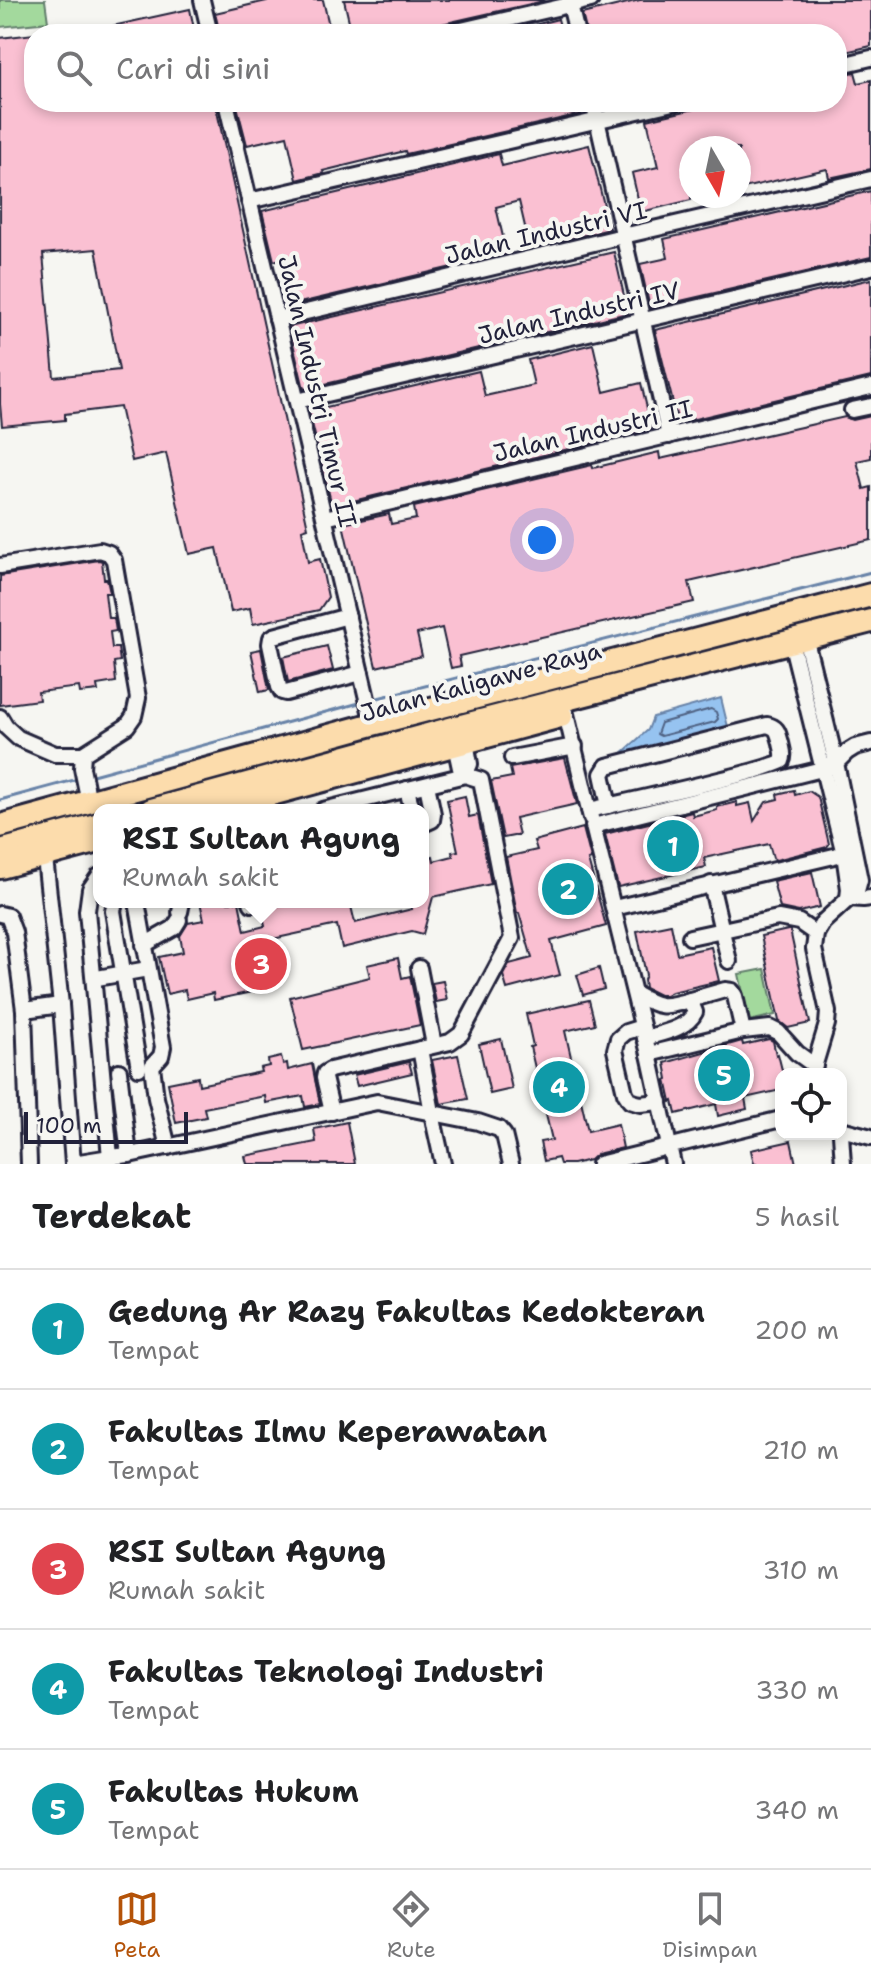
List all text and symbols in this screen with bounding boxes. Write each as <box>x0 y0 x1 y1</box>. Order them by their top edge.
search box <box>24 24 847 112</box>
icon: search <box>52 46 96 90</box>
text: Cari di sini <box>116 48 271 89</box>
north arrow <box>679 136 751 208</box>
street label: Jalan Industri VI <box>442 194 650 272</box>
street label: Jalan Industri Timur II <box>270 252 364 530</box>
street label: Jalan Industri IV <box>475 274 683 352</box>
street label: Jalan Industri II <box>490 393 696 469</box>
your location <box>522 520 562 560</box>
street label: Jalan Kaligawe Raya <box>357 634 605 730</box>
popup <box>93 804 429 908</box>
pin: 1 <box>647 816 699 876</box>
text: RSI Sultan Agung <box>122 818 400 859</box>
text: Rumah sakit <box>122 859 279 894</box>
pin: 2 <box>542 859 594 919</box>
pin: 3 <box>235 934 287 994</box>
pin: 5 <box>698 1045 750 1105</box>
pin: 4 <box>533 1057 585 1117</box>
map controls <box>775 1068 847 1140</box>
button: locate <box>775 1068 847 1140</box>
scale bar <box>24 1108 188 1144</box>
text: 100 m <box>36 1111 102 1140</box>
text: Terdekat <box>32 1193 191 1239</box>
text: 5 hasil <box>755 1199 839 1234</box>
text: Gedung Ar Razy Fakultas Kedokteran <box>108 1291 705 1332</box>
text: 1 <box>52 1312 64 1347</box>
text: 200 m <box>754 1312 839 1347</box>
text: Tempat <box>108 1332 200 1367</box>
text: Fakultas Ilmu Keperawatan <box>108 1411 547 1452</box>
text: 2 <box>49 1432 67 1467</box>
text: 210 m <box>762 1432 839 1467</box>
text: Tempat <box>108 1452 200 1487</box>
text: RSI Sultan Agung <box>108 1531 386 1572</box>
text: 3 <box>49 1552 67 1587</box>
text: 310 m <box>763 1552 839 1587</box>
text: Rumah sakit <box>108 1572 265 1607</box>
text: Fakultas Teknologi Industri <box>108 1651 544 1692</box>
text: 4 <box>49 1672 67 1707</box>
text: 330 m <box>755 1672 839 1707</box>
text: Tempat <box>108 1692 200 1727</box>
text: Fakultas Hukum <box>108 1771 359 1812</box>
text: 5 <box>50 1792 66 1827</box>
text: 340 m <box>754 1792 839 1827</box>
text: Tempat <box>108 1812 200 1847</box>
tab: Peta <box>113 1887 160 1964</box>
tab: Rute <box>387 1887 436 1964</box>
tab: Disimpan <box>662 1887 758 1964</box>

